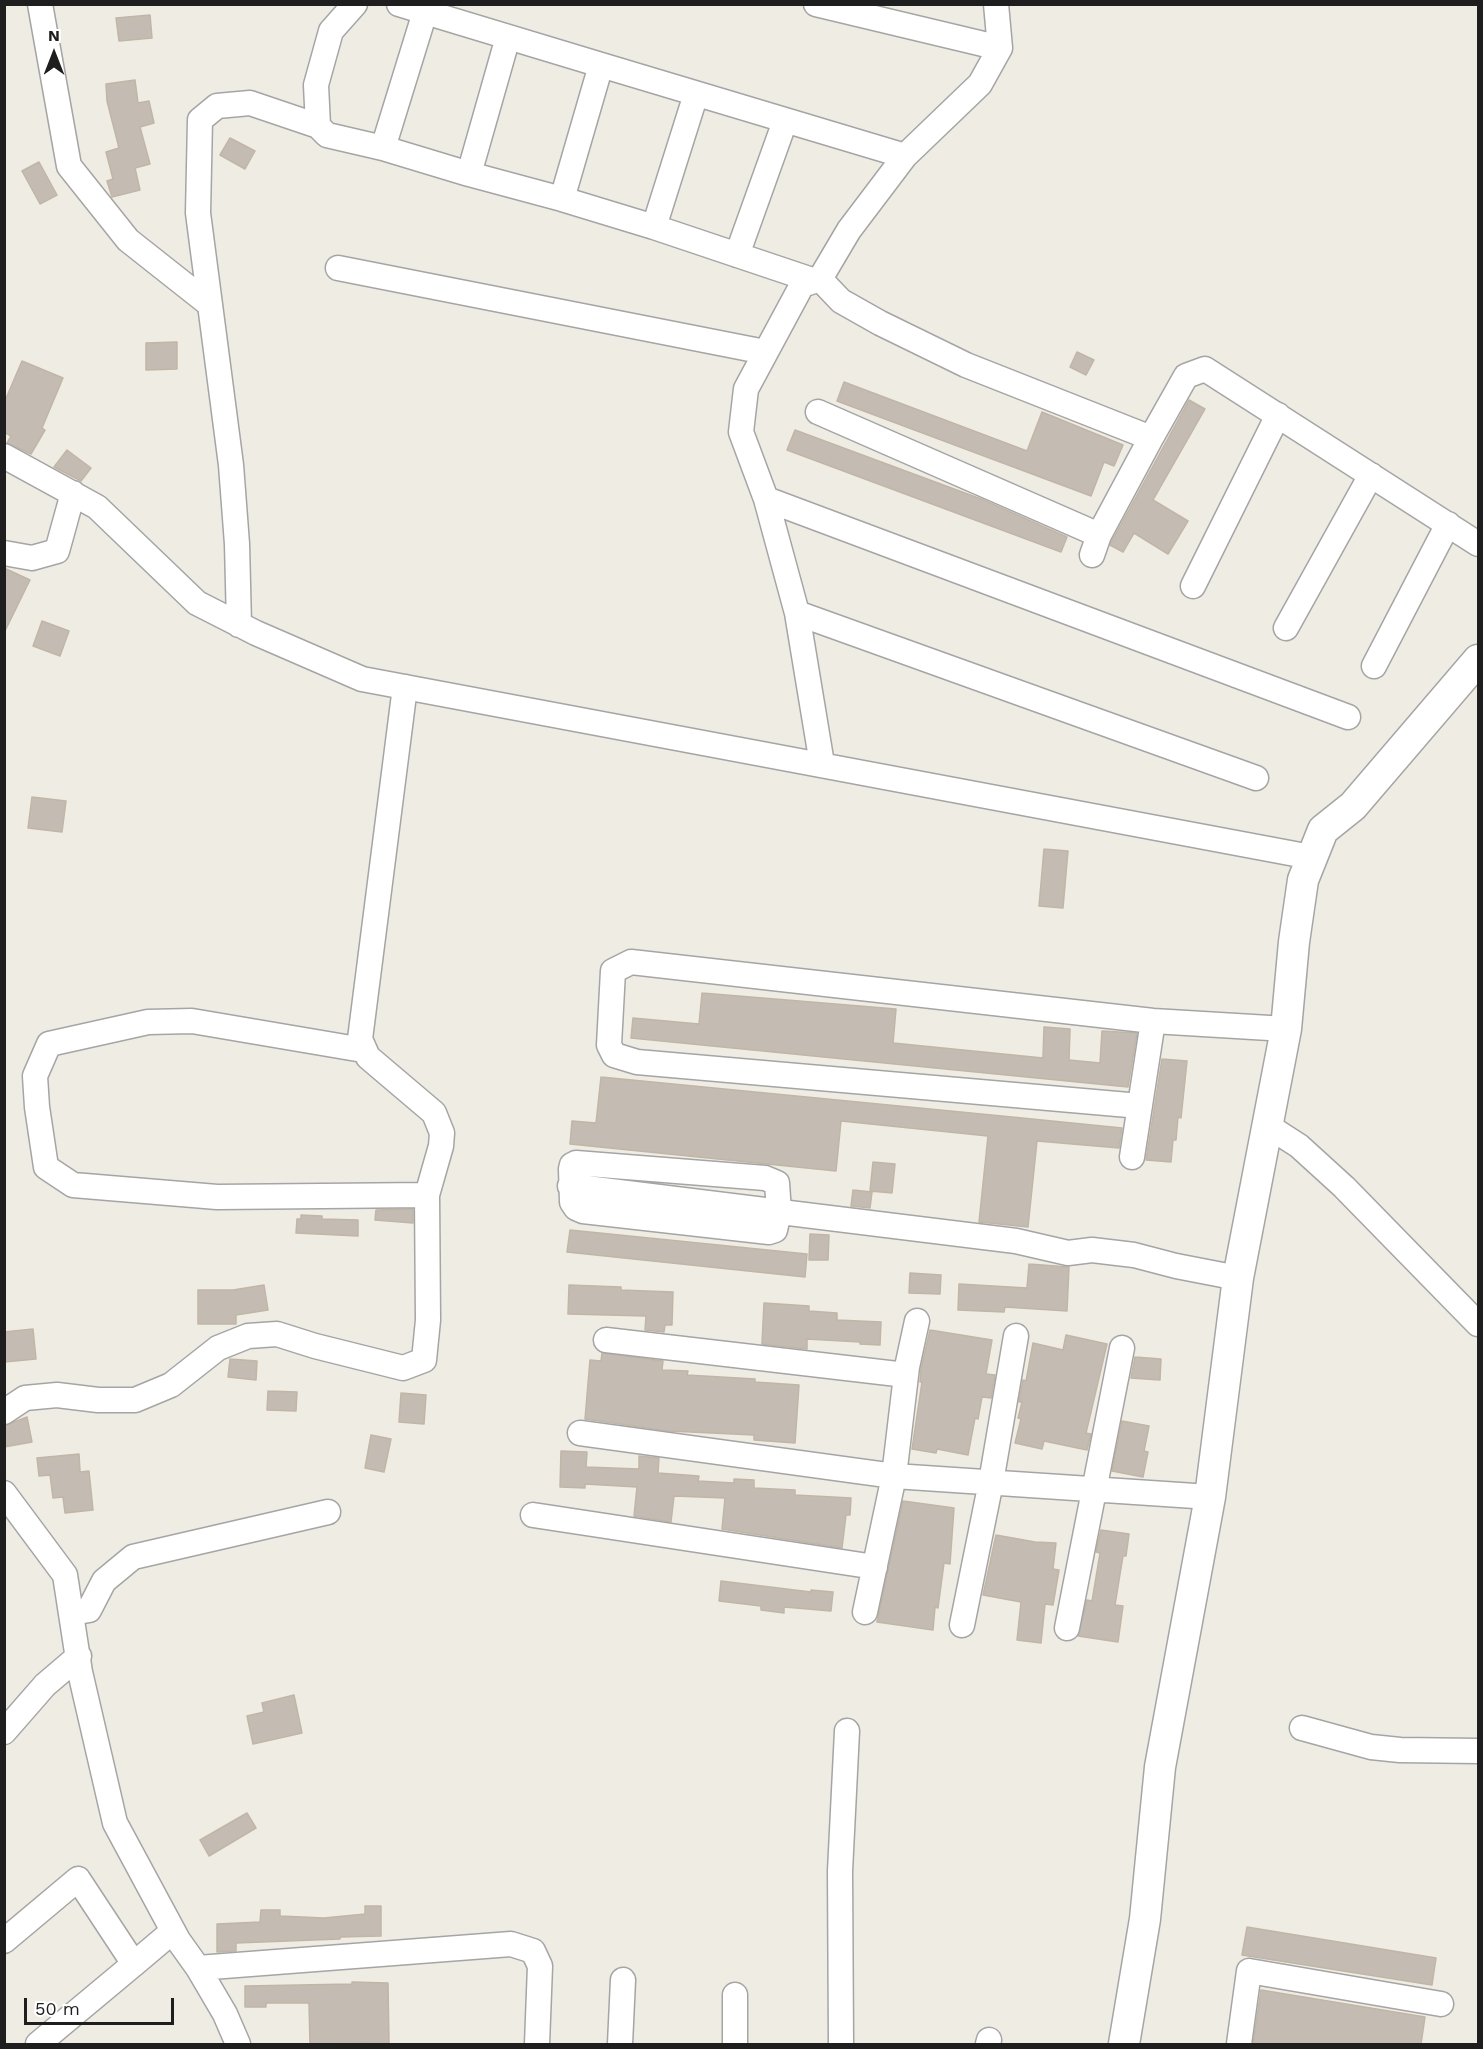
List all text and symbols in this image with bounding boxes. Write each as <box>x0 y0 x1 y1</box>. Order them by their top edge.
north arrow <box>24 24 84 84</box>
text: N <box>48 26 60 45</box>
scale bar <box>27 1986 177 2024</box>
text: 50 m <box>35 1998 80 2019</box>

